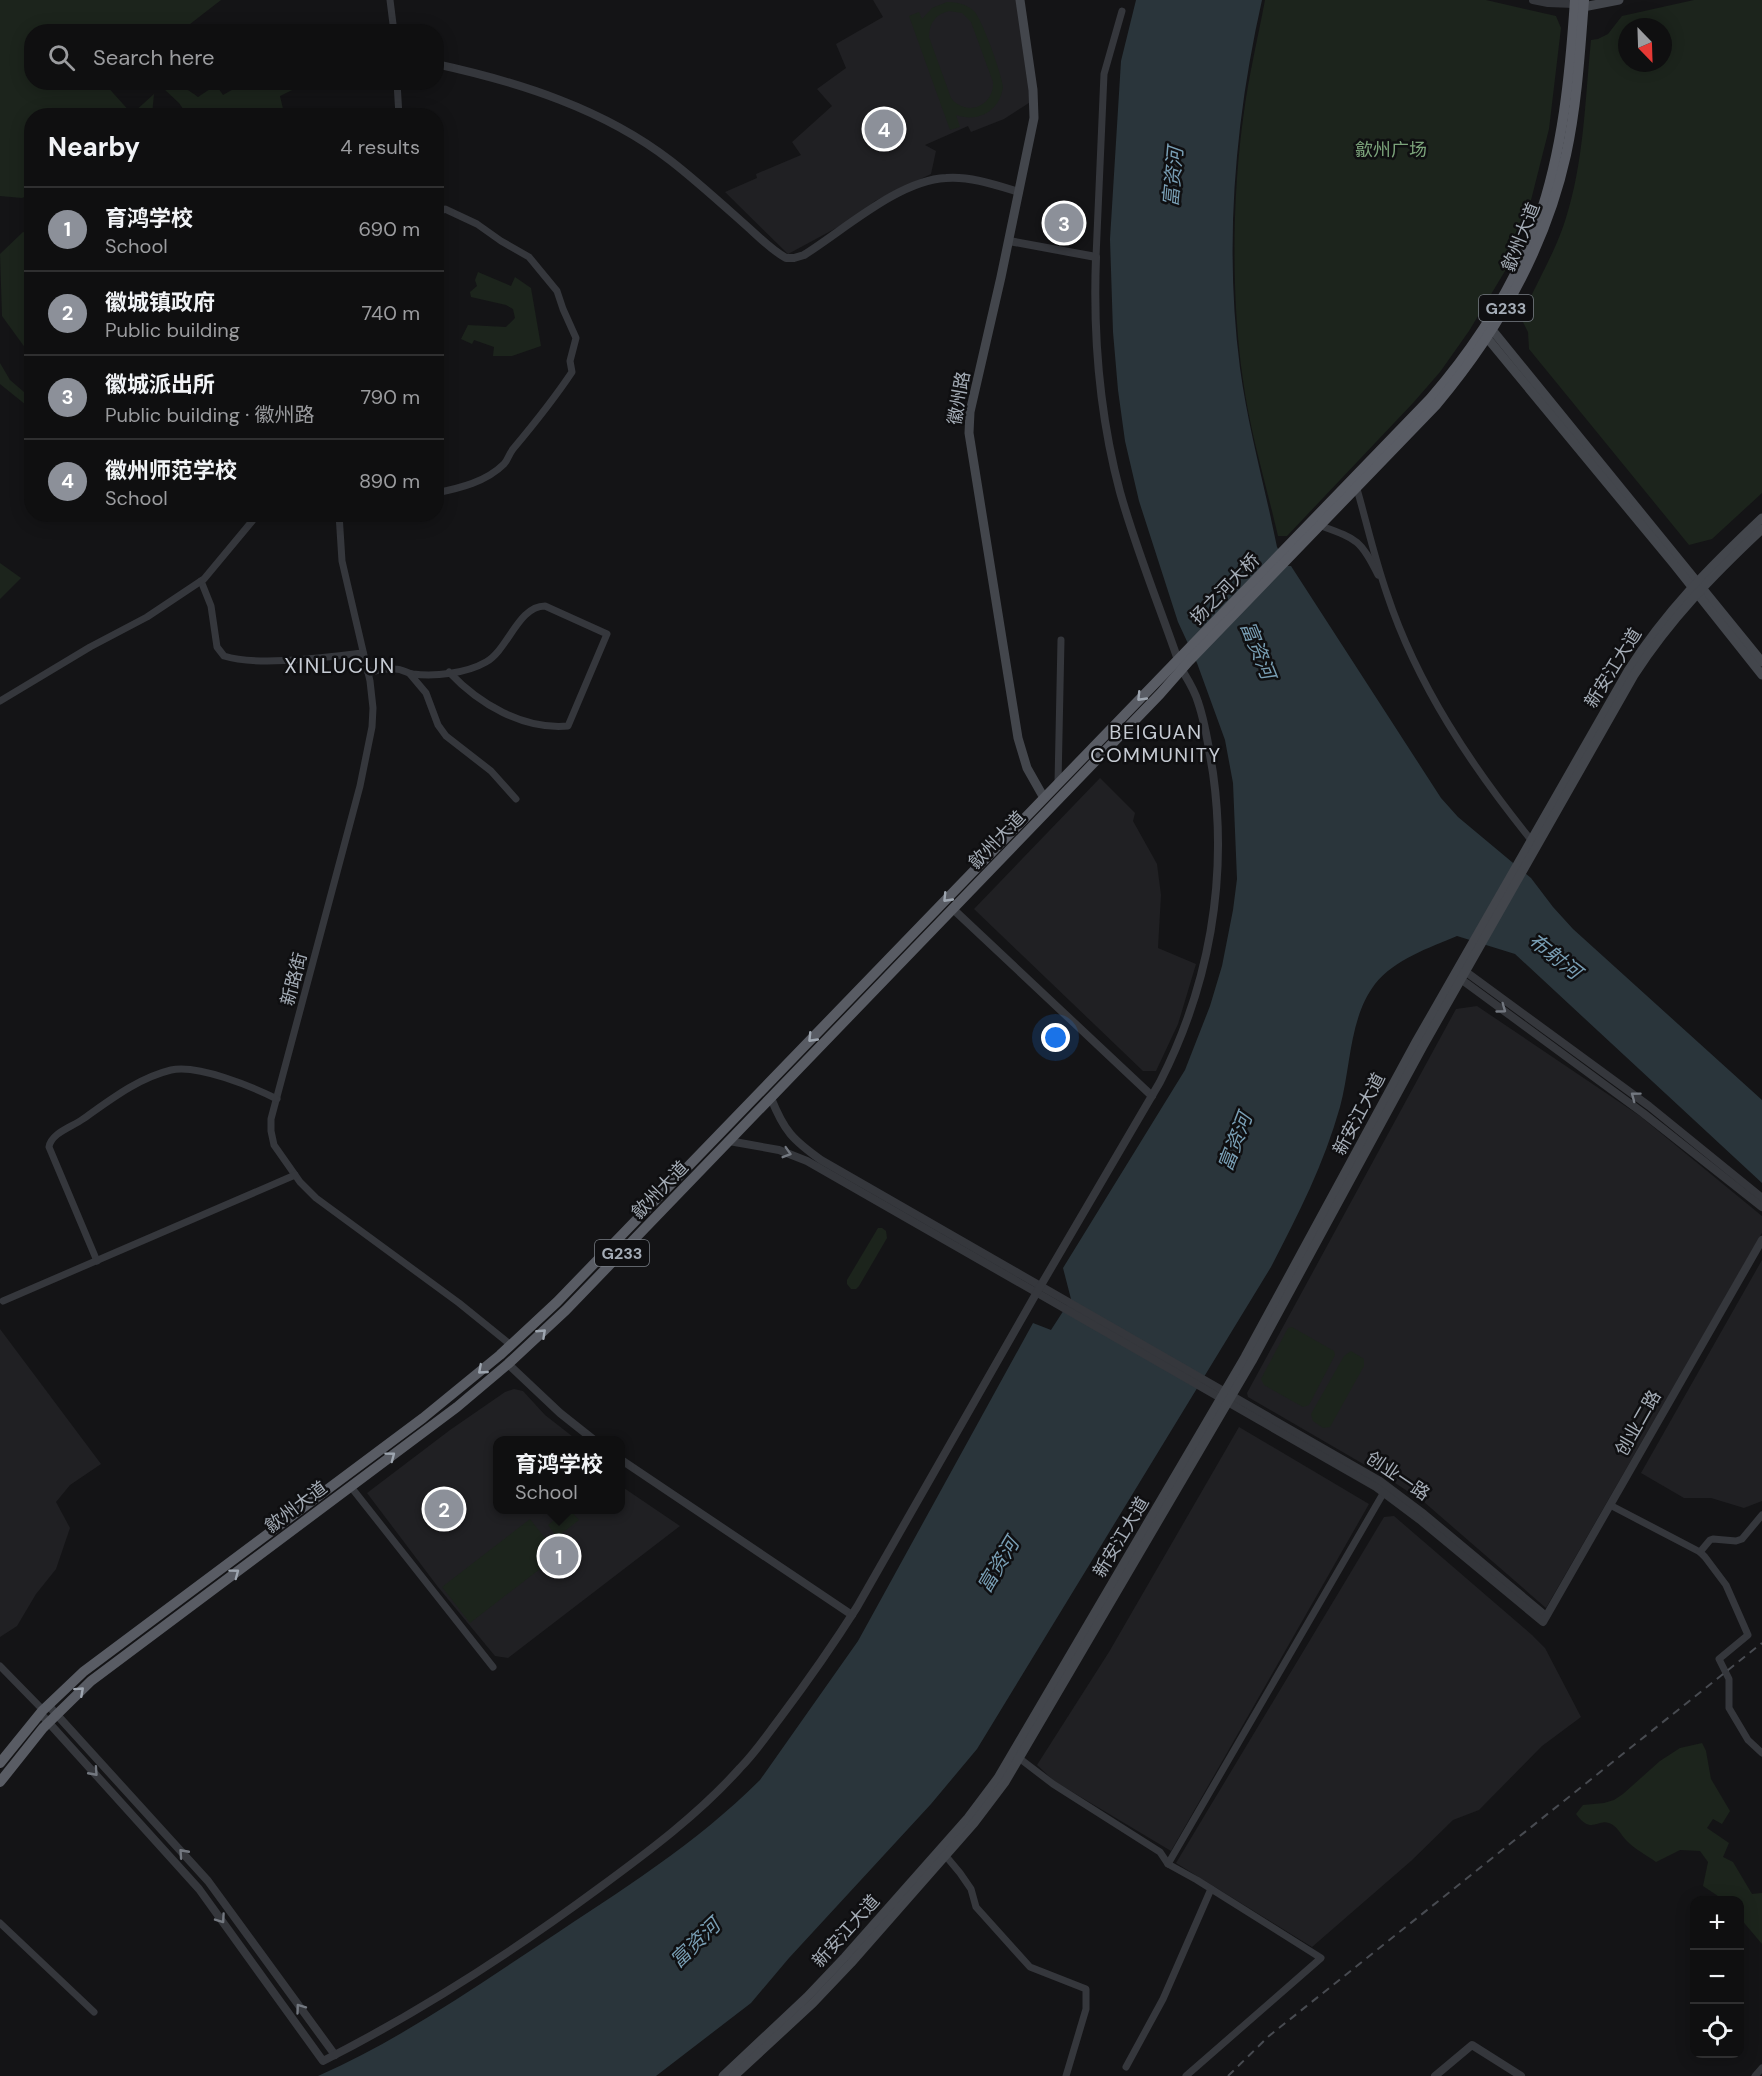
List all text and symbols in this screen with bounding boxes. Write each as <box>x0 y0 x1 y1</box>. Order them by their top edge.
north arrow <box>1618 18 1672 72</box>
search box <box>24 24 444 90</box>
icon: search <box>45 41 78 74</box>
text: Search here <box>93 43 214 72</box>
pin: 4 <box>864 106 904 152</box>
text: Nearby <box>48 130 140 164</box>
text: 4 results <box>340 134 420 160</box>
park label: 歙州广场 <box>1355 138 1427 162</box>
water label: 富资河 <box>1157 142 1189 208</box>
street label: 歙州大道 <box>1496 199 1546 275</box>
pin: 3 <box>1044 200 1084 246</box>
text: 育鸿学校 <box>105 204 193 233</box>
text: 1 <box>64 216 71 242</box>
text: 690 m <box>358 216 420 242</box>
text: School <box>105 233 168 259</box>
text: 徽城镇政府 <box>105 288 215 317</box>
road number: G233 <box>1479 295 1533 321</box>
text: 2 <box>62 300 73 326</box>
text: 740 m <box>362 300 420 326</box>
text: Public building <box>105 317 240 343</box>
street label: 徽州路 <box>942 369 976 427</box>
text: 徽城派出所 <box>105 370 215 399</box>
text: 3 <box>61 384 74 410</box>
text: 790 m <box>360 384 420 410</box>
text: Public building · 徽州路 <box>105 402 314 428</box>
text: 徽州师范学校 <box>105 456 237 485</box>
text: 4 <box>61 468 74 494</box>
text: 890 m <box>359 468 420 494</box>
text: School <box>105 485 168 511</box>
street label: 扬之河大桥 <box>1185 548 1265 630</box>
water label: 富资河 <box>1235 617 1283 686</box>
street label: 新安江大道 <box>1579 623 1647 713</box>
district label: XINLUCUN <box>284 652 396 680</box>
one-way arrow <box>1137 690 1148 700</box>
district label: BEIGUAN COMMUNITY <box>1090 719 1222 768</box>
street label: 歙州大道 <box>963 806 1031 874</box>
one-way arrow <box>944 890 955 901</box>
water label: 布射河 <box>1523 927 1590 987</box>
street label: 新路街 <box>275 950 313 1008</box>
one-way arrow <box>1496 1002 1507 1013</box>
your location <box>1041 1023 1070 1052</box>
one-way arrow <box>808 1032 819 1042</box>
street label: 新安江大道 <box>1327 1069 1391 1159</box>
one-way arrow <box>1630 1092 1641 1103</box>
water label: 富资河 <box>1212 1106 1259 1175</box>
one-way arrow <box>781 1146 792 1158</box>
street label: 歙州大道 <box>626 1156 694 1224</box>
road number: G233 <box>595 1240 649 1266</box>
one-way arrow <box>535 1329 545 1340</box>
one-way arrow <box>478 1363 489 1374</box>
street label: 创业二路 <box>1610 1386 1666 1460</box>
popup <box>493 1436 625 1514</box>
street label: 创业一路 <box>1361 1446 1435 1506</box>
text: 育鸿学校 <box>515 1450 603 1479</box>
one-way arrow <box>385 1453 396 1464</box>
street label: 歙州大道 <box>260 1476 332 1538</box>
text: School <box>515 1479 578 1505</box>
pin: 2 <box>424 1486 464 1532</box>
street label: 新安江大道 <box>1088 1492 1154 1582</box>
water label: 富资河 <box>971 1529 1027 1597</box>
pin: 1 <box>540 1534 578 1578</box>
one-way arrow <box>228 1569 239 1580</box>
one-way arrow <box>73 1687 83 1698</box>
one-way arrow <box>87 1765 98 1776</box>
one-way arrow <box>179 1849 190 1860</box>
street label: 新安江大道 <box>807 1890 885 1972</box>
map controls <box>1690 1896 1744 2058</box>
button: + <box>1690 1896 1744 1950</box>
water label: 富资河 <box>664 1910 728 1973</box>
one-way arrow <box>214 1912 225 1923</box>
button: − <box>1690 1950 1744 2004</box>
one-way arrow <box>297 2003 308 2014</box>
button: locate <box>1690 2004 1744 2058</box>

